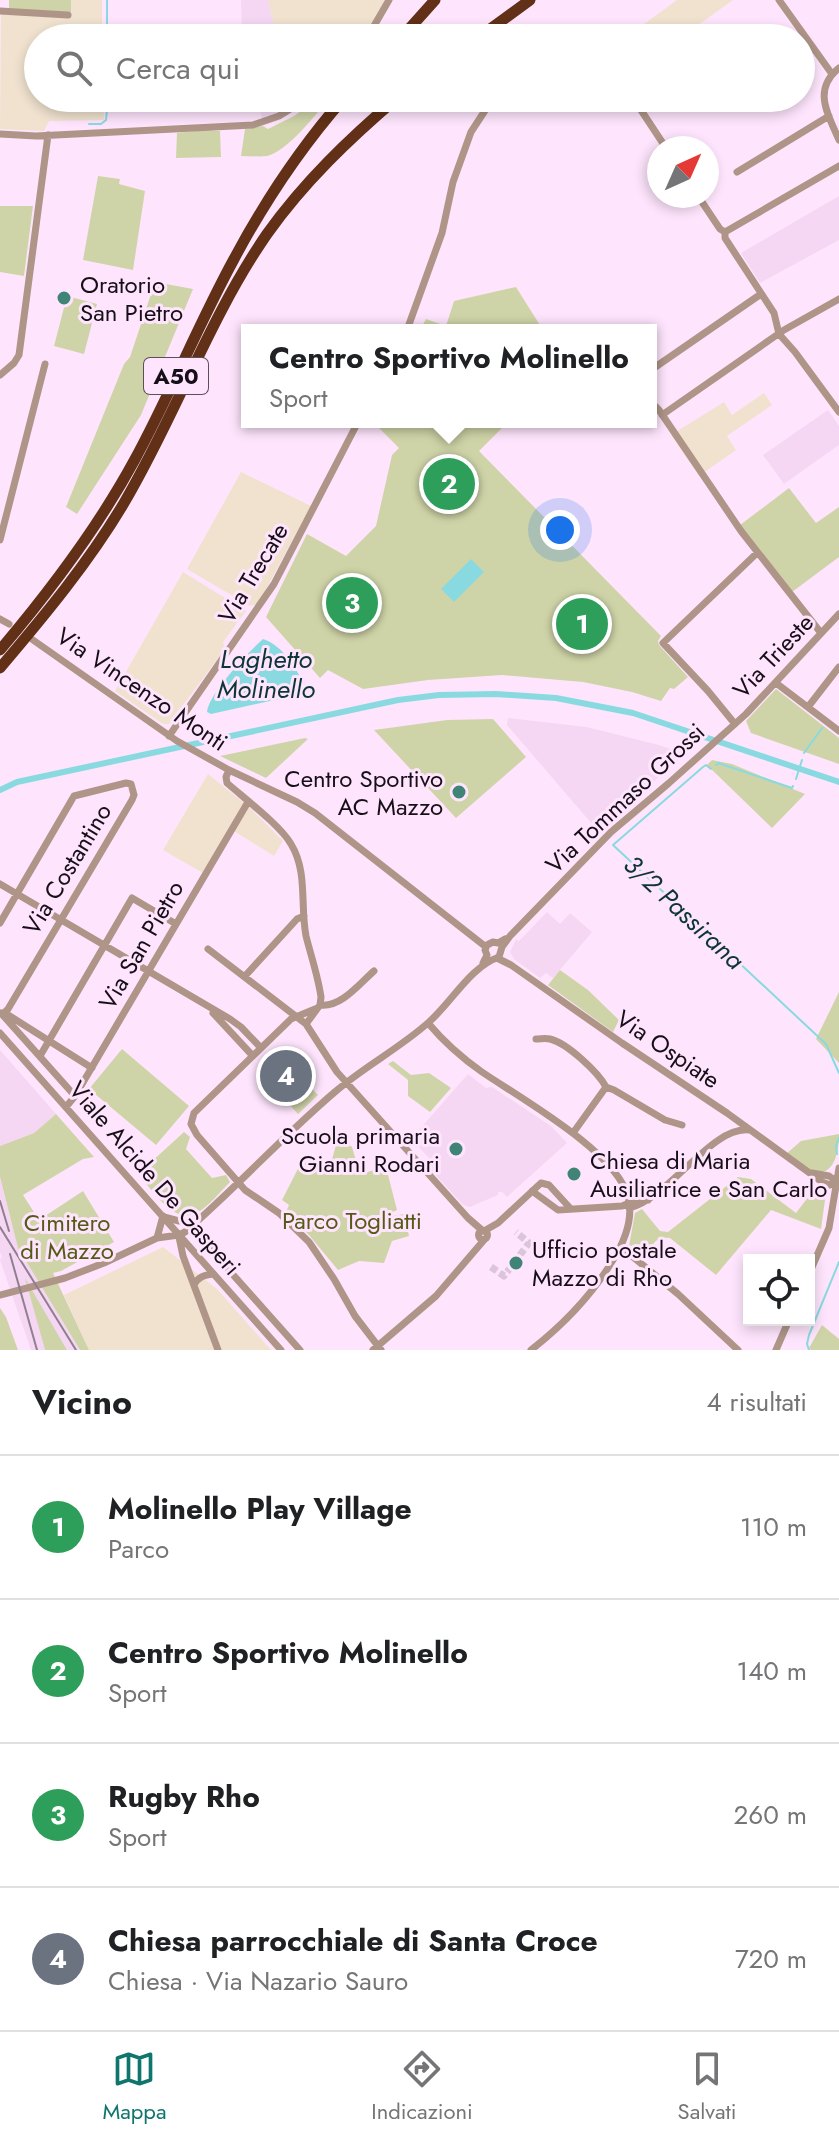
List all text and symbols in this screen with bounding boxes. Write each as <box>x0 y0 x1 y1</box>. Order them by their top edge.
search box <box>24 24 815 112</box>
icon: search <box>52 46 96 90</box>
text: Cerca qui <box>116 47 240 90</box>
north arrow <box>647 136 719 208</box>
place label: Oratorio San Pietro <box>80 267 183 330</box>
marker: Oratorio San Pietro <box>55 289 73 307</box>
popup <box>241 324 657 428</box>
text: Centro Sportivo Molinello <box>269 336 629 379</box>
road number: A50 <box>144 358 208 394</box>
text: Sport <box>269 379 327 417</box>
pin: 2 <box>423 454 475 514</box>
your location <box>540 510 580 550</box>
street label: Via Trecate <box>209 516 297 630</box>
pin: 3 <box>326 573 378 633</box>
pin: 1 <box>556 594 608 654</box>
street label: Via Trieste <box>724 606 822 706</box>
street label: Via Vincenzo Monti <box>49 619 235 759</box>
water label: Laghetto Molinello <box>217 640 315 708</box>
street label: Via Tommaso Grossi <box>537 715 713 881</box>
place label: Centro Sportivo AC Mazzo <box>284 761 443 824</box>
marker: Centro Sportivo AC Mazzo <box>450 783 468 801</box>
street label: Via Costantino <box>14 797 120 941</box>
water label: 3/2 Passirana <box>615 846 754 979</box>
street label: Via San Pietro <box>90 874 192 1016</box>
street label: Via Ospiate <box>609 1001 727 1097</box>
pin: 4 <box>260 1046 312 1106</box>
street label: Viale Alcide De Gasperi <box>61 1073 249 1283</box>
place label: Scuola primaria Gianni Rodari <box>281 1118 440 1181</box>
marker: Scuola primaria Gianni Rodari <box>447 1140 465 1158</box>
place label: Chiesa di Maria Ausiliatrice e San Carlo <box>590 1143 827 1206</box>
marker: Chiesa di Maria Ausiliatrice e San Carlo <box>565 1165 583 1183</box>
park label: Parco Togliatti <box>282 1203 422 1238</box>
park label: Cimitero di Mazzo <box>20 1205 114 1268</box>
place label: Ufficio postale Mazzo di Rho <box>532 1232 677 1295</box>
marker: Ufficio postale Mazzo di Rho <box>507 1254 525 1272</box>
map controls <box>743 1254 815 1326</box>
button: locate <box>743 1254 815 1326</box>
text: Vicino <box>32 1378 132 1427</box>
text: 4 risultati <box>707 1383 807 1421</box>
text: Molinello Play Village <box>108 1487 412 1530</box>
text: 1 <box>51 1508 65 1546</box>
text: 110 m <box>740 1508 807 1546</box>
text: Parco <box>108 1530 169 1568</box>
text: Centro Sportivo Molinello <box>108 1631 468 1674</box>
text: 2 <box>49 1652 67 1690</box>
text: 140 m <box>736 1652 807 1690</box>
text: Sport <box>108 1674 166 1712</box>
text: Rugby Rho <box>108 1775 260 1818</box>
text: 3 <box>50 1796 66 1834</box>
text: 260 m <box>734 1796 807 1834</box>
text: Sport <box>108 1818 166 1856</box>
text: Chiesa parrocchiale di Santa Croce <box>108 1919 598 1962</box>
text: 4 <box>49 1940 67 1978</box>
text: 720 m <box>735 1940 807 1978</box>
text: Chiesa · Via Nazario Sauro <box>108 1962 408 2000</box>
tab: Mappa <box>102 2047 167 2127</box>
tab: Indicazioni <box>371 2047 473 2127</box>
tab: Salvati <box>678 2047 737 2127</box>

